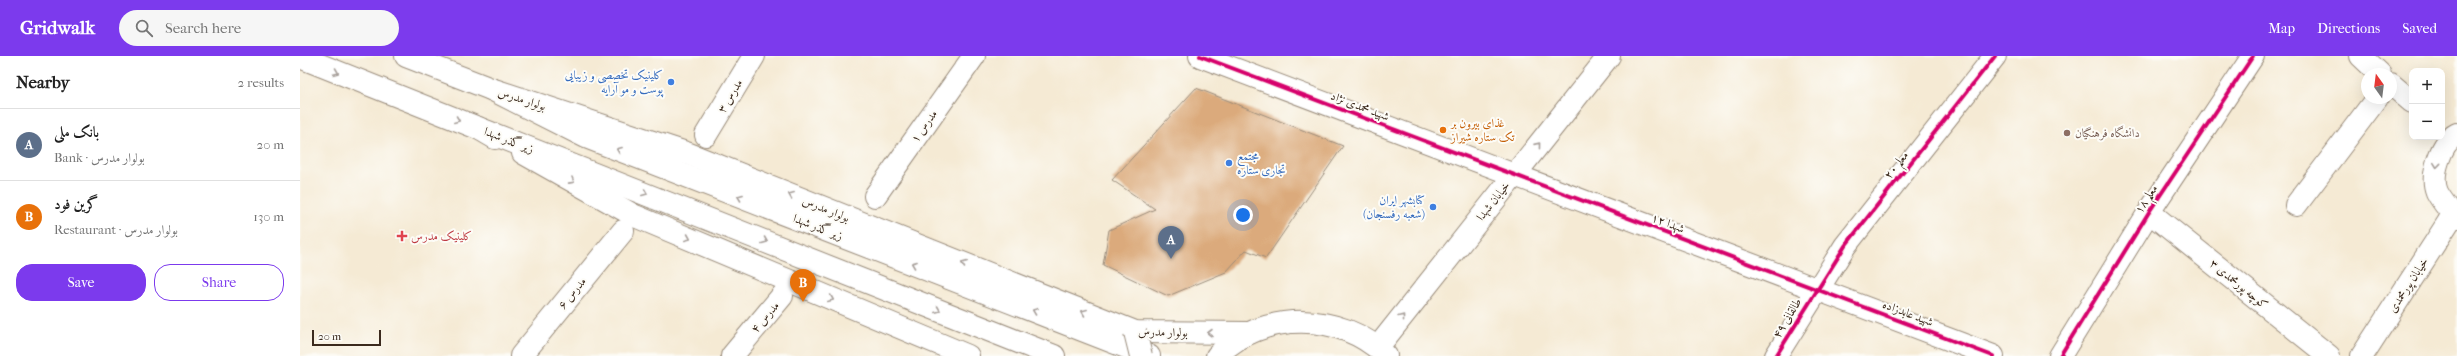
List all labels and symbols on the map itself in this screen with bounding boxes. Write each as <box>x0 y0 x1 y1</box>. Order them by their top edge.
one-way arrow <box>333 67 340 75</box>
place label: کلینیک تخصصی و زیبایی پوست و مو آرایه <box>565 68 664 98</box>
north arrow <box>2361 68 2397 104</box>
marker: کلینیک تخصصی و زیبایی پوست و مو آرایه <box>666 77 676 87</box>
street label: مدرس ۳ <box>715 77 746 116</box>
street label: بولوار مدرس <box>496 85 548 114</box>
street label: شهید محمدی نژاد <box>1328 88 1391 124</box>
street label: مدرس ۱ <box>908 107 941 146</box>
one-way arrow <box>452 115 460 123</box>
place label: غذای بیرون بر تک ستاره شیراز <box>1449 116 1515 144</box>
street label: زیر گذر شهدا <box>482 122 537 157</box>
marker: غذای بیرون بر تک ستاره شیراز <box>1438 125 1448 135</box>
place label: دانشگاه فرهنگیان <box>2075 125 2140 141</box>
marker: دانشگاه فرهنگیان <box>2062 128 2072 138</box>
one-way arrow <box>1533 142 1540 149</box>
one-way arrow <box>616 146 623 154</box>
street label: معلم ۲۰ <box>1881 148 1915 185</box>
place label: مجتمع تجاری ستاره <box>1237 149 1286 177</box>
marker: مجتمع تجاری ستاره <box>1224 158 1234 168</box>
one-way arrow <box>2433 162 2442 169</box>
one-way arrow <box>568 176 575 183</box>
street label: خیابان شهدا <box>1473 178 1514 224</box>
street label: معلم ۱۸ <box>2132 182 2165 219</box>
one-way arrow <box>640 188 648 196</box>
one-way arrow <box>787 192 795 200</box>
one-way arrow <box>737 193 744 201</box>
street label: بولوار مدرس <box>800 193 852 226</box>
place label: کتابشهر ایران (شعبه رفسنجان) <box>1363 193 1425 221</box>
marker: کتابشهر ایران (شعبه رفسنجان) <box>1428 202 1438 212</box>
your location <box>1233 205 1253 225</box>
street label: زیر گذر شهدا <box>791 209 846 244</box>
street label: ۱۲ شهدا <box>1649 210 1687 237</box>
pin: A <box>1158 226 1184 259</box>
place label: کلینیک مدرس <box>411 229 472 244</box>
marker: کلینیک مدرس <box>396 230 408 242</box>
one-way arrow <box>684 234 691 242</box>
one-way arrow <box>762 237 769 245</box>
street label: خیابان پورمحمدی <box>2385 255 2433 316</box>
street label: کوچه پورمحمدی ۳ <box>2206 256 2271 313</box>
one-way arrow <box>910 261 917 269</box>
one-way arrow <box>960 261 968 269</box>
pin: B <box>790 269 816 302</box>
street label: مدرس ۶ <box>555 274 590 312</box>
one-way arrow <box>826 294 834 302</box>
street label: طالقانی ۴۹ <box>1770 295 1805 341</box>
street label: شهید عابدزاده <box>1880 297 1935 330</box>
street label: مدرس ۴ <box>748 298 783 336</box>
one-way arrow <box>934 305 942 313</box>
one-way arrow <box>1031 308 1038 316</box>
one-way arrow <box>1081 309 1088 317</box>
one-way arrow <box>1397 314 1404 321</box>
street label: بولوار مدرس <box>1138 325 1188 340</box>
scale bar <box>312 328 381 347</box>
one-way arrow <box>1207 329 1213 337</box>

